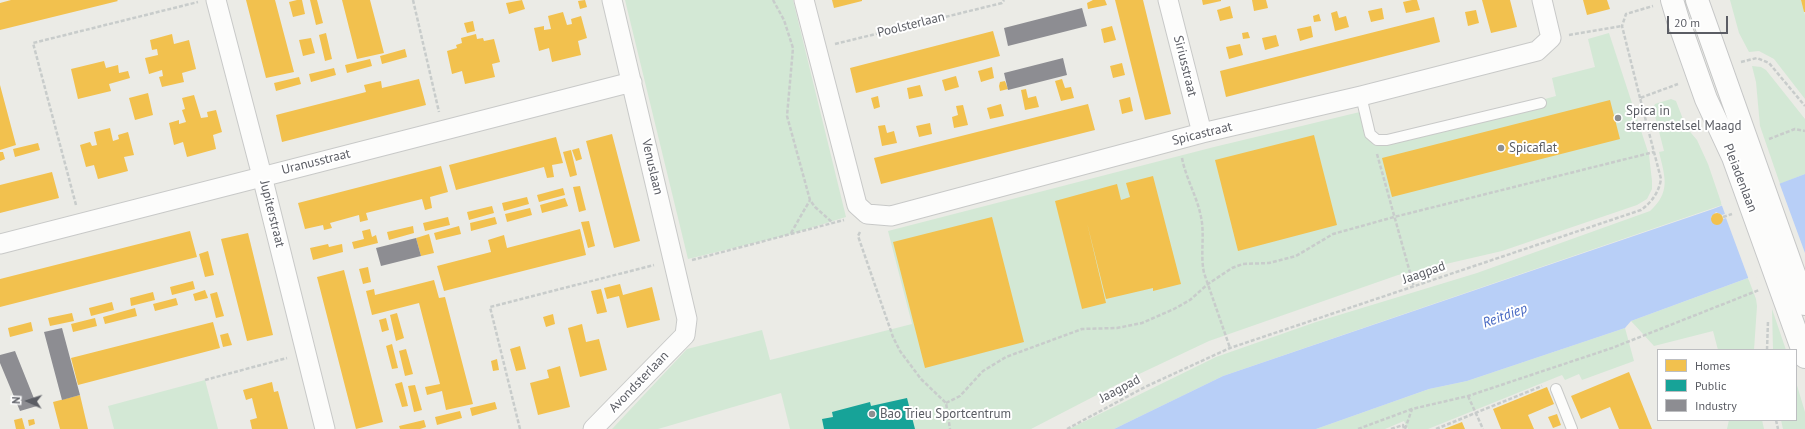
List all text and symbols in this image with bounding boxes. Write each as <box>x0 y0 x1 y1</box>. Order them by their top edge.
scale bar <box>1669 8 1730 34</box>
street label: Poolsterlaan <box>876 9 946 41</box>
text: 20 m <box>1674 15 1700 30</box>
street label: Siriusstraat <box>1170 34 1200 98</box>
place label: Spica in sterrenstelsel Maagd <box>1626 103 1742 134</box>
marker: Spica in sterrenstelsel Maagd <box>1613 113 1623 123</box>
street label: Spicastraat <box>1170 119 1234 149</box>
street label: Venuslaan <box>638 138 666 196</box>
place label: Spicaflat <box>1509 140 1557 156</box>
street label: Pleiadenlaan <box>1720 142 1760 214</box>
marker: Spicaflat <box>1496 143 1506 153</box>
street label: Uranusstraat <box>280 146 352 178</box>
street label: Jupiterstraat <box>256 179 288 249</box>
street label: Jaagpad <box>1401 258 1447 288</box>
water label: Reitdiep <box>1480 300 1530 332</box>
street label: Avondsterlaan <box>606 348 672 416</box>
legend <box>1657 349 1797 421</box>
text: Homes <box>1695 358 1730 373</box>
street label: Jaagpad <box>1097 372 1143 406</box>
text: Public <box>1695 378 1726 393</box>
north arrow <box>8 381 48 421</box>
text: N <box>9 396 23 404</box>
text: Industry <box>1695 398 1737 413</box>
place label: Bao Trieu Sportcentrum <box>880 406 1011 422</box>
marker: Bao Trieu Sportcentrum <box>867 409 877 419</box>

